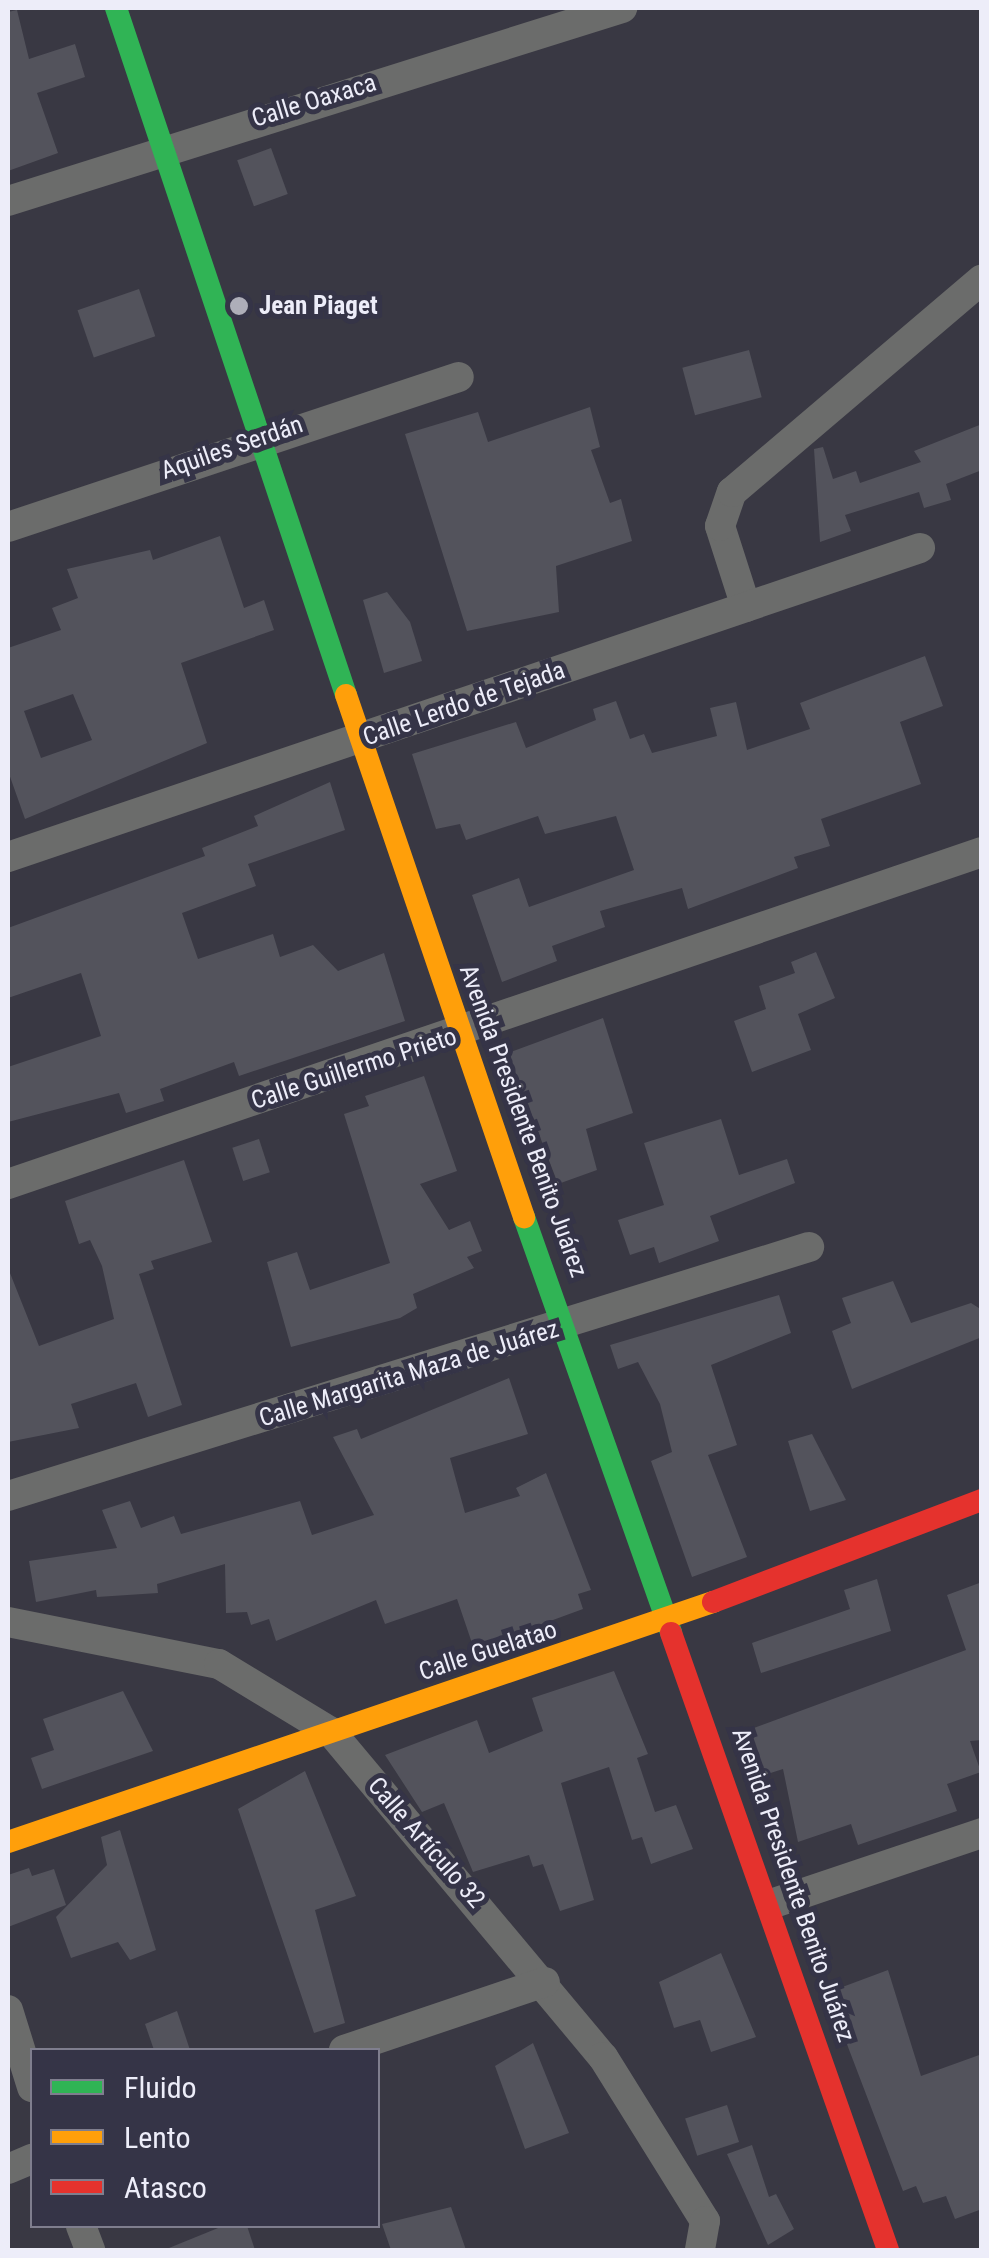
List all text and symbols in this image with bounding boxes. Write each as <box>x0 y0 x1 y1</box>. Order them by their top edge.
street label: Calle Oaxaca <box>248 68 380 134</box>
place label: Jean Piaget <box>259 291 378 321</box>
marker: Jean Piaget <box>228 295 250 317</box>
street label: Aquiles Serdán <box>157 410 307 486</box>
street label: Calle Lerdo de Tejada <box>359 655 569 753</box>
street label: Avenida Presidente Benito Juárez <box>452 961 594 1281</box>
street label: Calle Guillermo Prieto <box>247 1022 461 1116</box>
street label: Calle Margarita Maza de Juárez <box>256 1314 562 1434</box>
street label: Calle Guelatao <box>415 1615 561 1687</box>
street label: Avenida Presidente Benito Juárez <box>725 1724 861 2046</box>
street label: Calle Artículo 32 <box>361 1772 491 1914</box>
legend <box>30 2048 380 2228</box>
text: Fluido <box>124 2070 197 2105</box>
text: Lento <box>124 2120 191 2155</box>
text: Atasco <box>124 2170 207 2205</box>

